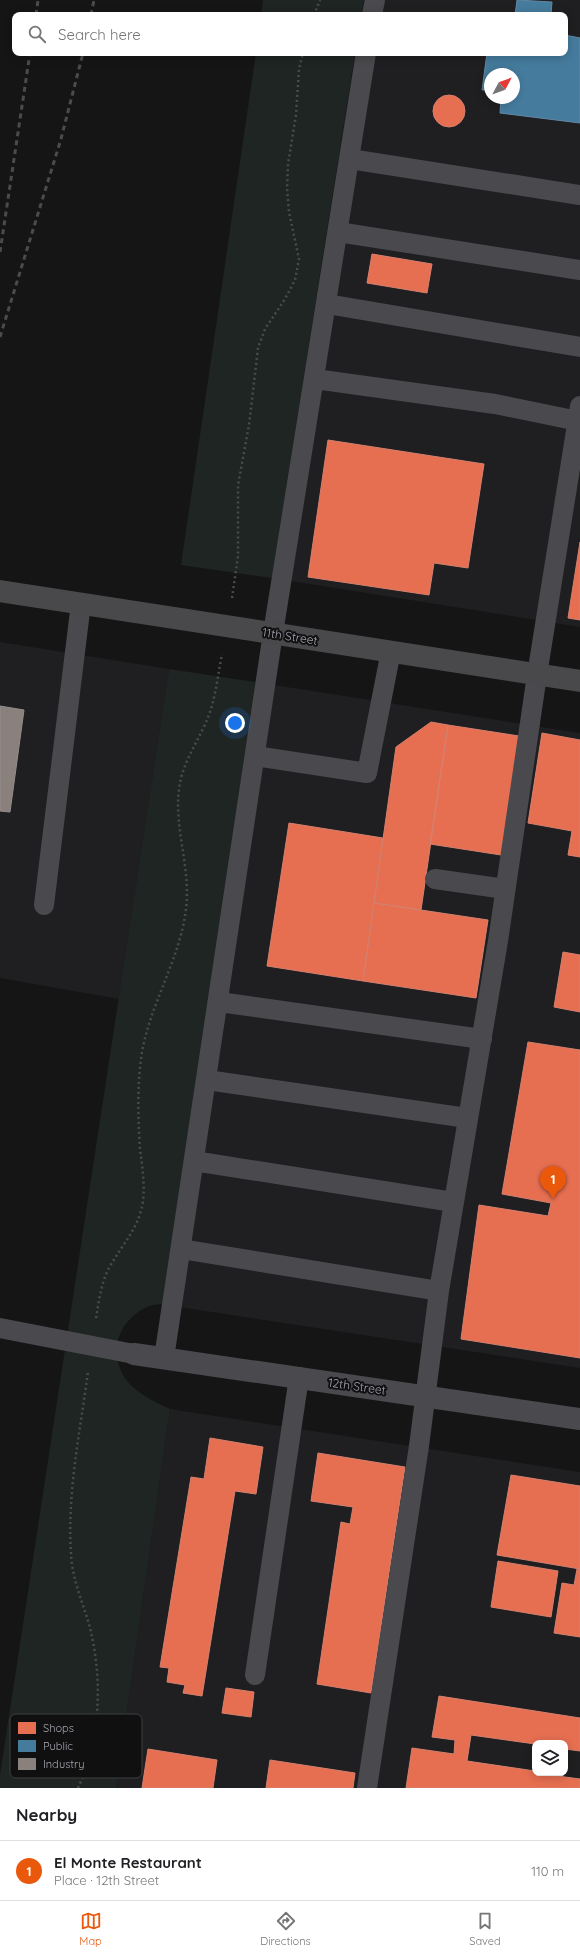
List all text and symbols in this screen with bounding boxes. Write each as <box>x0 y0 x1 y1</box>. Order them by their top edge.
search box <box>12 12 568 56</box>
icon: search <box>26 23 48 45</box>
text: Search here <box>58 25 141 44</box>
north arrow <box>484 68 520 104</box>
street label: 11th Street <box>261 624 319 648</box>
your location <box>225 713 245 733</box>
pin: 1 <box>540 1166 566 1199</box>
street label: 12th Street <box>327 1375 387 1397</box>
legend <box>10 1714 142 1778</box>
text: Shops <box>43 1721 74 1735</box>
text: Public <box>43 1739 73 1753</box>
map controls <box>532 1740 568 1776</box>
button: layers <box>532 1740 568 1776</box>
text: Industry <box>43 1757 85 1771</box>
text: Nearby <box>16 1804 77 1825</box>
text: El Monte Restaurant <box>54 1853 202 1872</box>
text: 1 <box>26 1863 32 1879</box>
text: 110 m <box>531 1863 564 1879</box>
text: Place · 12th Street <box>54 1872 159 1888</box>
tab: Map <box>79 1910 102 1948</box>
tab: Directions <box>260 1910 311 1948</box>
tab: Saved <box>469 1910 501 1948</box>

